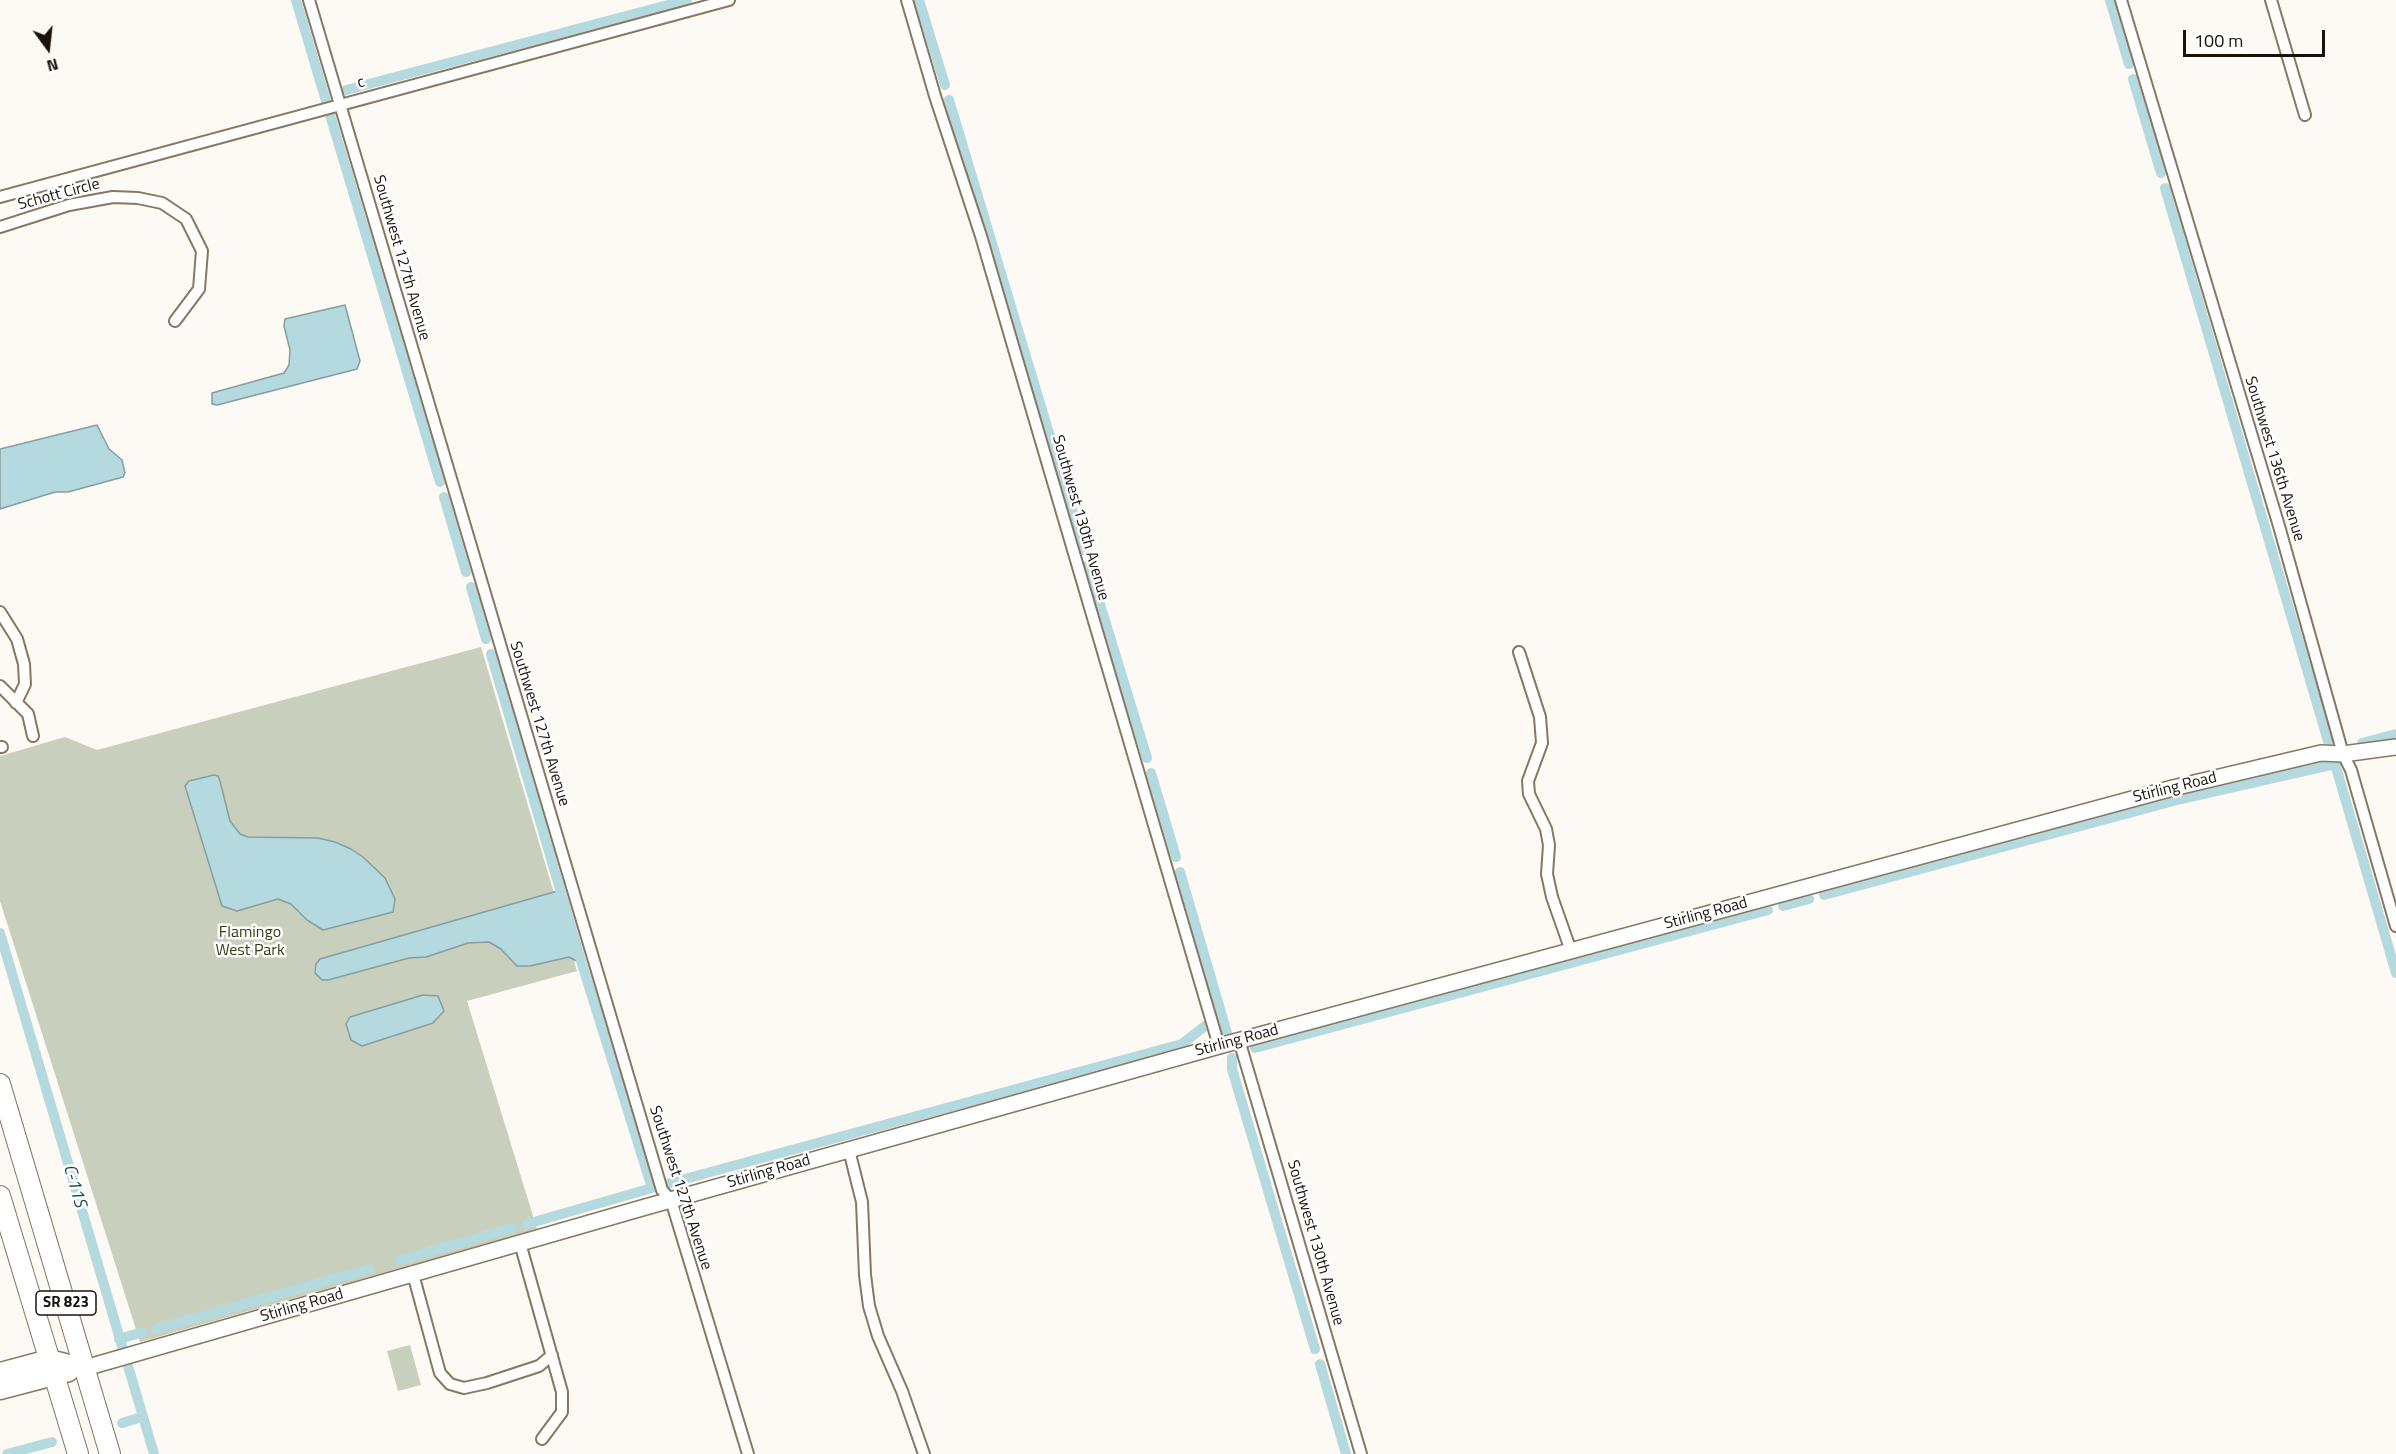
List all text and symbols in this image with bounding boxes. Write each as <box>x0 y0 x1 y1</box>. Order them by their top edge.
north arrow <box>18 18 78 78</box>
scale bar <box>2186 18 2328 56</box>
text: 100 m <box>2194 27 2243 54</box>
text: N <box>44 52 61 78</box>
street label: c <box>355 73 367 93</box>
street label: Southwest 127th Avenue <box>368 173 434 343</box>
street label: Schott Circle <box>16 175 102 215</box>
street label: Southwest 136th Avenue <box>2240 374 2308 544</box>
street label: Southwest 130th Avenue <box>1047 433 1113 603</box>
street label: Southwest 127th Avenue <box>505 639 573 809</box>
street label: Stirling Road <box>2131 768 2219 808</box>
street label: Stirling Road <box>1662 894 1750 934</box>
park label: Flamingo West Park <box>215 923 285 961</box>
street label: Stirling Road <box>1193 1021 1281 1061</box>
street label: Southwest 127th Avenue <box>644 1104 716 1272</box>
street label: Stirling Road <box>725 1151 813 1193</box>
street label: Southwest 130th Avenue <box>1282 1158 1348 1328</box>
water label: C-11S <box>58 1162 90 1210</box>
street label: Stirling Road <box>258 1285 346 1327</box>
road number: SR 823 <box>36 1291 96 1315</box>

